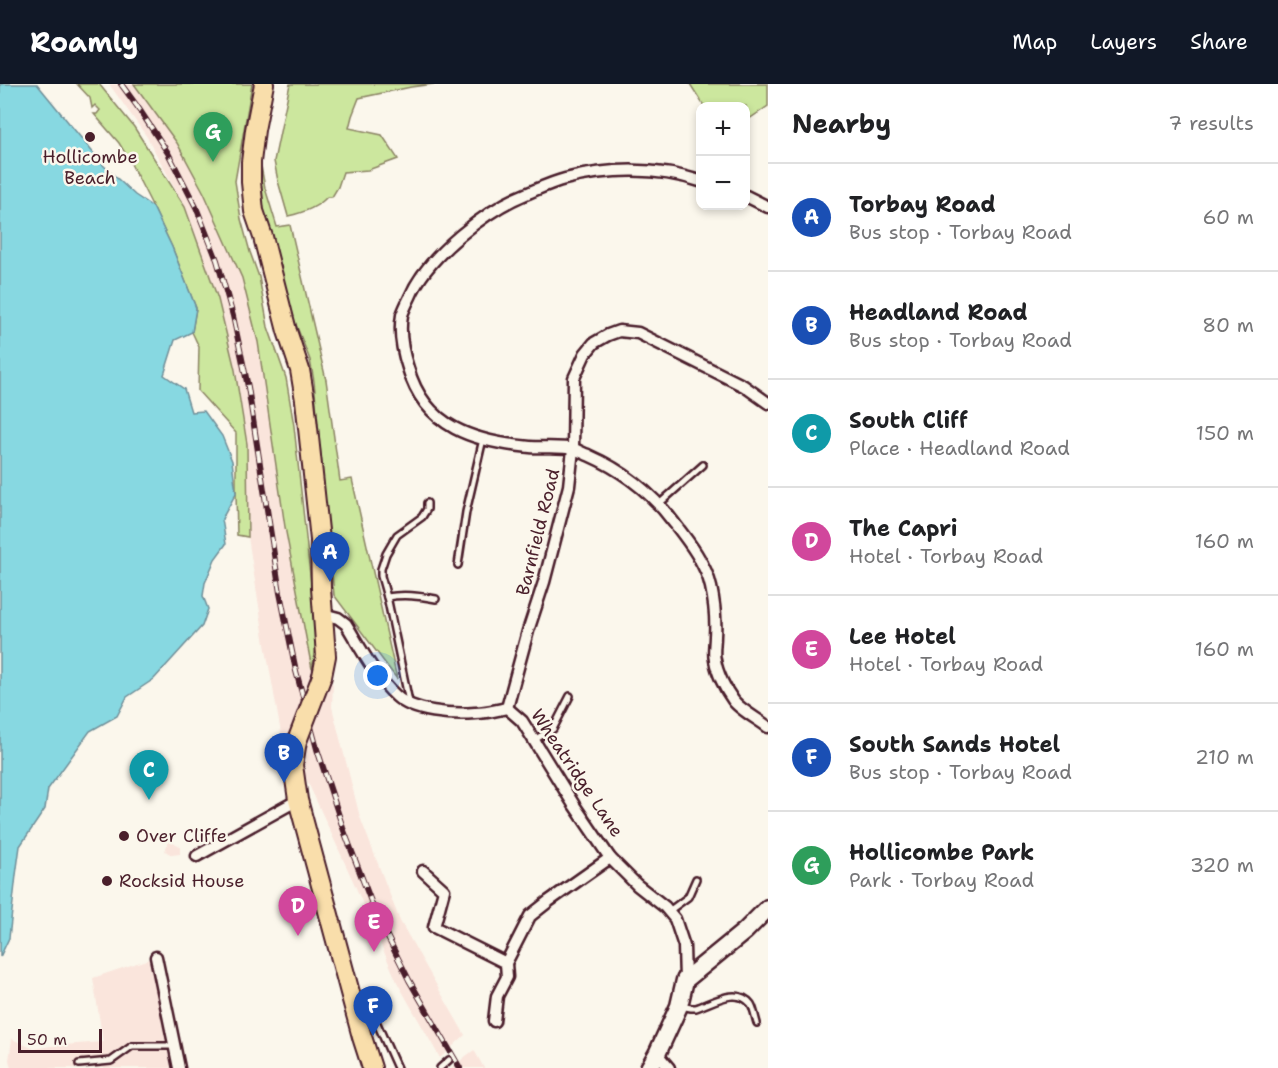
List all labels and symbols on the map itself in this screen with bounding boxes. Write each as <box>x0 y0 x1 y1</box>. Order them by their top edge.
pin: G <box>194 112 232 162</box>
marker: Hollicombe Beach <box>83 130 97 144</box>
place label: Hollicombe Beach <box>42 145 138 190</box>
street label: Barnfield Road <box>511 466 565 598</box>
pin: A <box>310 532 350 582</box>
your location <box>363 661 392 690</box>
street label: Wheatridge Lane <box>525 704 629 842</box>
pin: B <box>264 734 304 783</box>
pin: C <box>130 750 168 800</box>
place label: Over Cliffe <box>136 824 227 848</box>
marker: Over Cliffe <box>117 829 131 843</box>
place label: Rocksid House <box>119 869 244 893</box>
marker: Rocksid House <box>100 874 114 888</box>
pin: D <box>278 886 318 936</box>
pin: E <box>354 902 394 952</box>
pin: F <box>354 986 392 1036</box>
scale bar <box>18 1026 102 1054</box>

